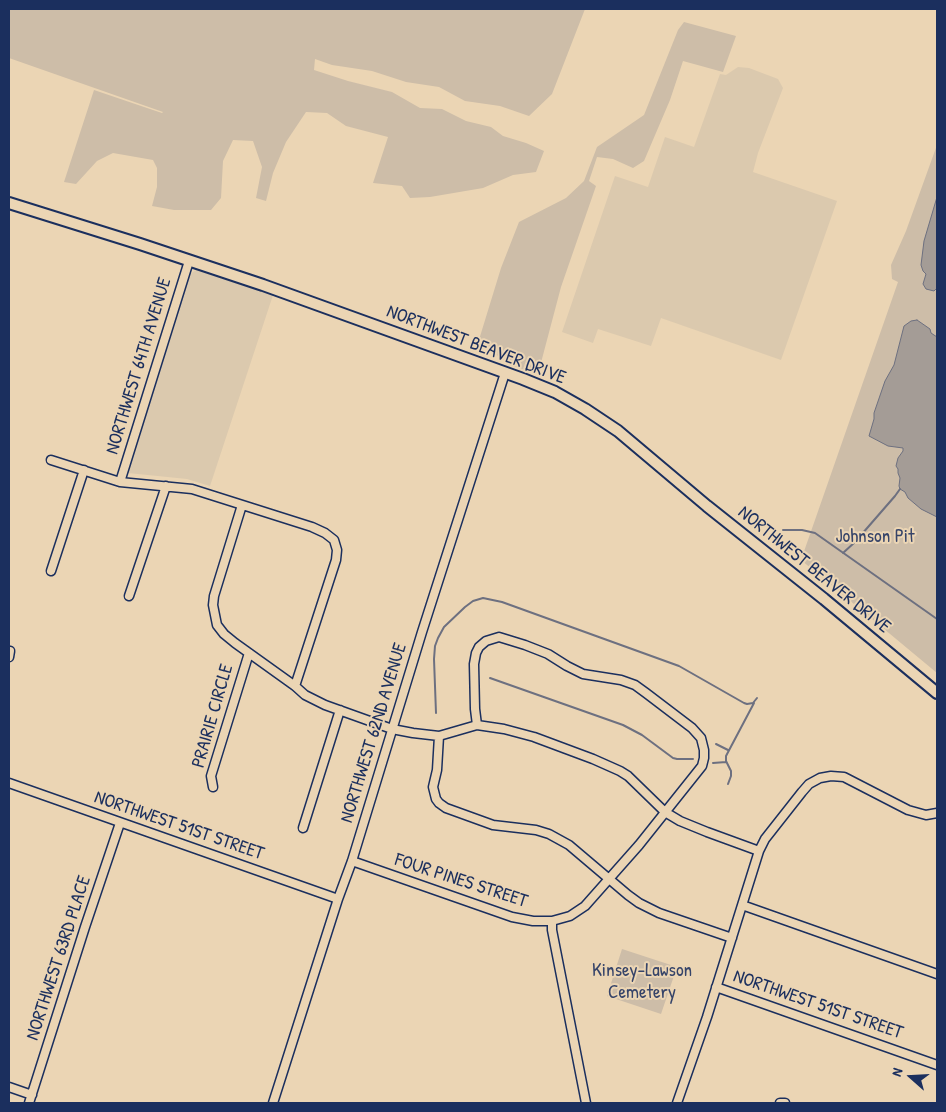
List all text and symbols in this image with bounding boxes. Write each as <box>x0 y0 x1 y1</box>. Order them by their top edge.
street label: NORTHWEST 64TH AVENUE <box>101 275 177 457</box>
street label: NORTHWEST BEAVER DRIVE <box>383 300 569 390</box>
street label: NORTHWEST BEAVER DRIVE <box>733 501 895 639</box>
park label: Johnson Pit <box>835 526 915 548</box>
street label: NORTHWEST 62ND AVENUE <box>336 641 412 825</box>
street label: PRAIRIE CIRCLE <box>187 662 239 770</box>
street label: NORTHWEST 51ST STREET <box>91 786 267 866</box>
street label: FOUR PINES STREET <box>392 849 530 913</box>
street label: NORTHWEST 63RD PLACE <box>22 873 96 1043</box>
park label: Kinsey-Lawson Cemetery <box>592 960 692 1004</box>
street label: NORTHWEST 51ST STREET <box>730 965 906 1045</box>
north arrow <box>886 1052 936 1102</box>
text: N <box>886 1065 907 1079</box>

